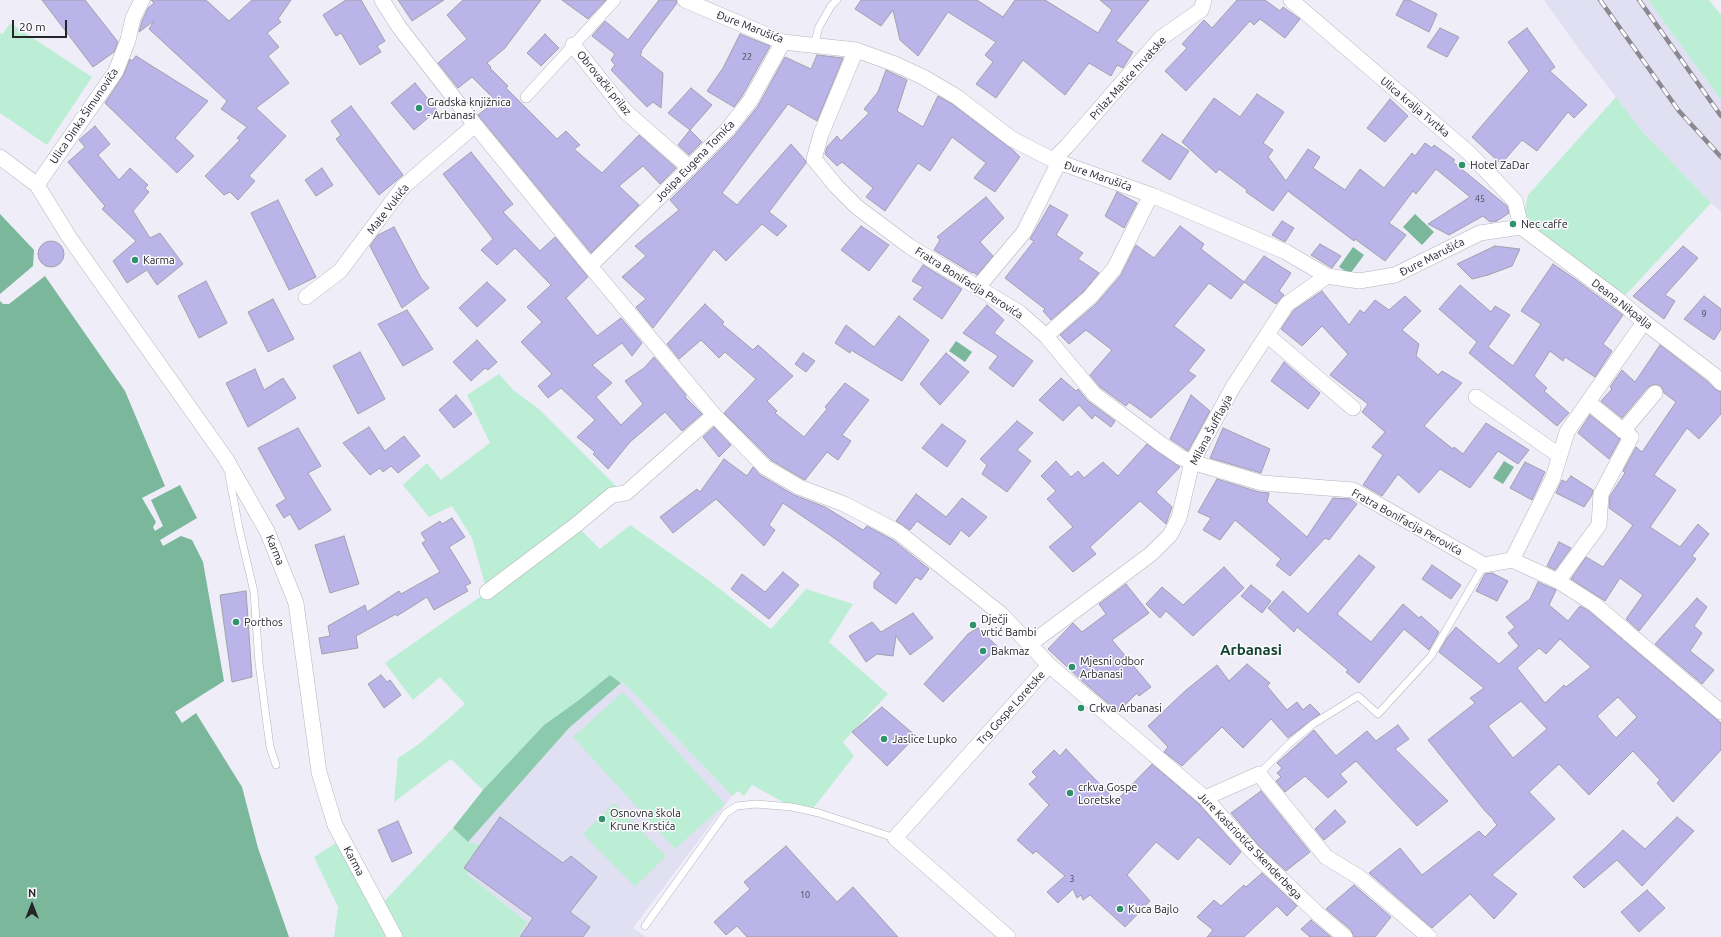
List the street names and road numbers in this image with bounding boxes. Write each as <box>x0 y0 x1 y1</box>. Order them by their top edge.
street label: Đure Marušića <box>715 8 785 46</box>
street label: Prilaz Matice hrvatske <box>1087 34 1169 122</box>
street label: Obrovački prilaz <box>574 48 634 118</box>
street label: Ulica Dinka Šimunoviča <box>47 66 121 166</box>
street label: Ulica kralja Tvrtka <box>1378 74 1452 140</box>
street label: Josipa Eugena Tomića <box>653 118 737 204</box>
street label: Đure Marušića <box>1062 158 1134 194</box>
street label: Mate Vukića <box>364 181 412 237</box>
street label: Đure Marušića <box>1397 235 1467 279</box>
street label: Fratra Bonifacija Perovića <box>913 244 1025 322</box>
street label: Deana Nikpalja <box>1589 276 1655 332</box>
street label: Milana Šufflayja <box>1187 393 1235 467</box>
street label: Fratra Bonifacija Perovića <box>1349 486 1465 558</box>
street label: Karma <box>263 533 287 567</box>
street label: Trg Gospe Loretske <box>974 668 1048 748</box>
street label: Jure Kastriotića Skenderbega <box>1195 790 1305 902</box>
street label: Karma <box>341 844 367 878</box>

